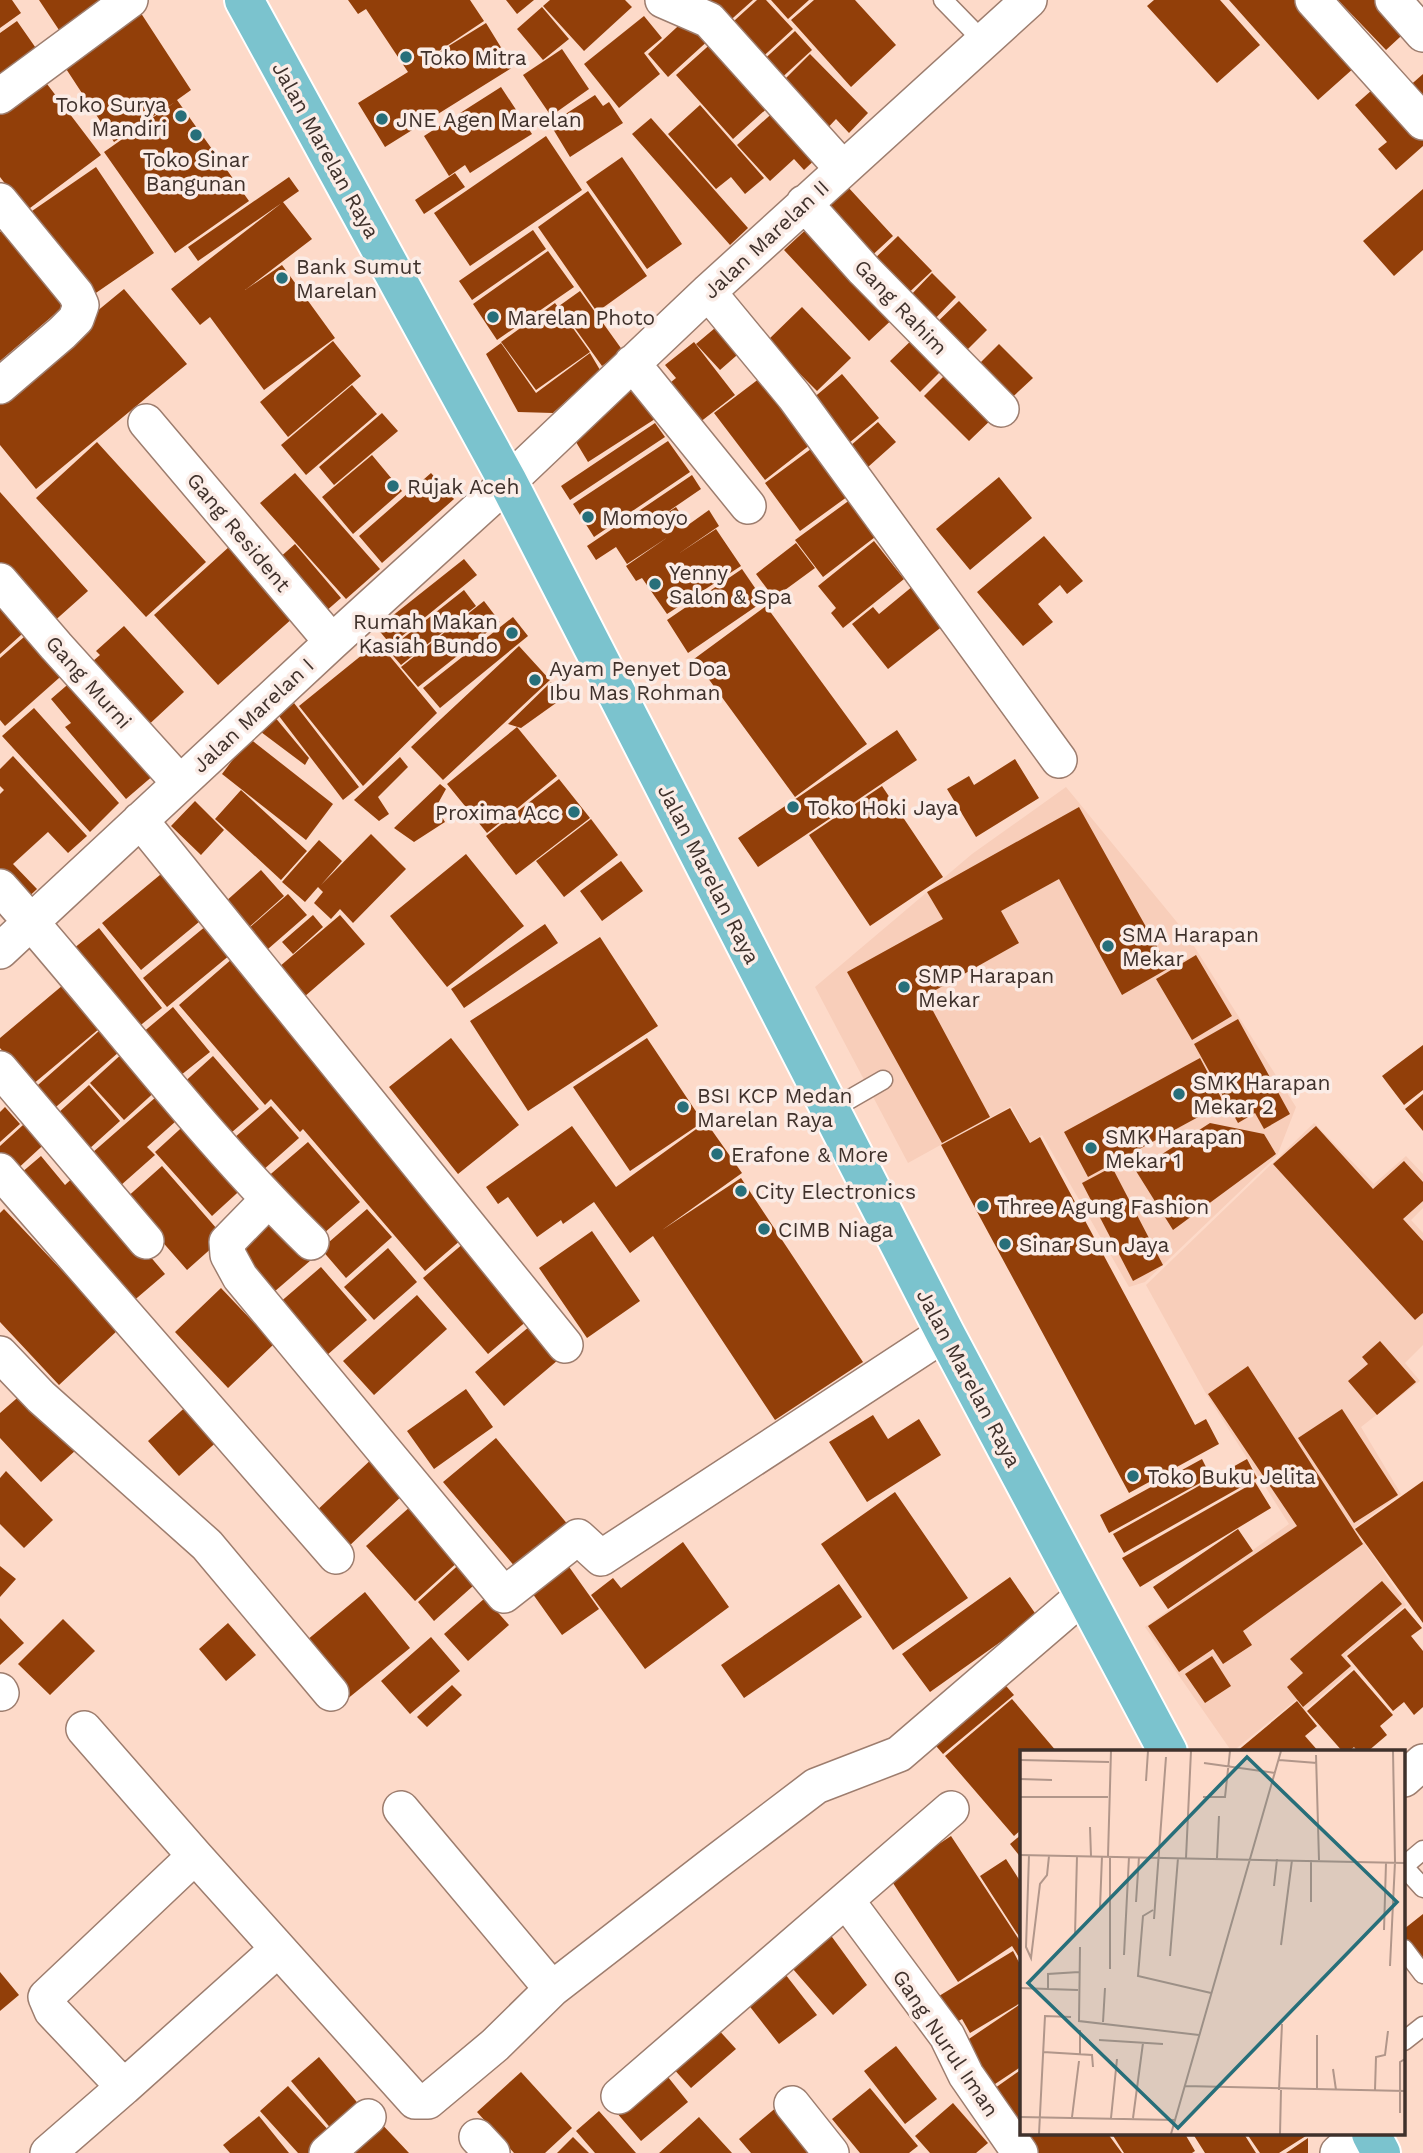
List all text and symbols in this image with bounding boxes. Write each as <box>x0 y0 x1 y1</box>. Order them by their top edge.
place label: Toko Mitra <box>420 45 527 70</box>
marker: Toko Mitra <box>398 49 414 65</box>
street label: Jalan Marelan Raya <box>267 57 385 243</box>
place label: Toko Surya Mandiri <box>55 92 167 141</box>
place label: JNE Agen Marelan <box>396 107 582 132</box>
marker: Toko Surya Mandiri <box>173 108 189 124</box>
marker: JNE Agen Marelan <box>374 111 390 127</box>
marker: Toko Sinar Bangunan <box>188 127 204 143</box>
place label: Toko Sinar Bangunan <box>143 147 250 196</box>
street label: Jalan Marelan II <box>698 174 834 304</box>
place label: Bank Sumut Marelan <box>296 254 421 303</box>
street label: Gang Rahim <box>849 254 953 360</box>
marker: Bank Sumut Marelan <box>274 270 290 286</box>
place label: Marelan Photo <box>507 305 655 330</box>
marker: Marelan Photo <box>485 309 501 325</box>
street label: Gang Resident <box>182 467 296 597</box>
place label: Rujak Aceh <box>407 474 519 499</box>
marker: Rujak Aceh <box>385 478 401 494</box>
place label: Momoyo <box>602 505 688 530</box>
marker: Momoyo <box>580 509 596 525</box>
place label: Yenny Salon & Spa <box>669 560 792 609</box>
marker: Yenny Salon & Spa <box>647 576 663 592</box>
place label: Rumah Makan Kasiah Bundo <box>353 609 498 658</box>
marker: Rumah Makan Kasiah Bundo <box>504 625 520 641</box>
street label: Gang Murni <box>41 630 137 734</box>
street label: Jalan Marelan I <box>187 652 319 778</box>
place label: Ayam Penyet Doa Ibu Mas Rohman <box>549 656 727 705</box>
marker: Ayam Penyet Doa Ibu Mas Rohman <box>527 672 543 688</box>
street label: Jalan Marelan Raya <box>653 780 765 968</box>
place label: Toko Hoki Jaya <box>807 795 959 820</box>
marker: Toko Hoki Jaya <box>785 799 801 815</box>
place label: Proxima Acc <box>435 800 560 825</box>
marker: Proxima Acc <box>566 804 582 820</box>
place label: SMA Harapan Mekar <box>1122 922 1259 971</box>
marker: SMA Harapan Mekar <box>1100 938 1116 954</box>
place label: SMP Harapan Mekar <box>918 963 1054 1012</box>
marker: SMP Harapan Mekar <box>896 979 912 995</box>
place label: SMK Harapan Mekar 2 <box>1193 1070 1330 1119</box>
place label: BSI KCP Medan Marelan Raya <box>697 1083 853 1132</box>
marker: SMK Harapan Mekar 2 <box>1171 1086 1187 1102</box>
marker: BSI KCP Medan Marelan Raya <box>675 1099 691 1115</box>
place label: SMK Harapan Mekar 1 <box>1105 1124 1242 1173</box>
marker: SMK Harapan Mekar 1 <box>1083 1140 1099 1156</box>
place label: Erafone & More <box>731 1142 888 1167</box>
marker: Erafone & More <box>709 1146 725 1162</box>
place label: City Electronics <box>755 1179 916 1204</box>
marker: City Electronics <box>733 1183 749 1199</box>
place label: Three Agung Fashion <box>997 1194 1209 1219</box>
marker: Three Agung Fashion <box>975 1198 991 1214</box>
place label: CIMB Niaga <box>778 1217 893 1242</box>
marker: CIMB Niaga <box>756 1221 772 1237</box>
place label: Sinar Sun Jaya <box>1019 1232 1169 1257</box>
marker: Sinar Sun Jaya <box>997 1236 1013 1252</box>
street label: Jalan Marelan Raya <box>911 1285 1027 1471</box>
place label: Toko Buku Jelita <box>1147 1464 1316 1489</box>
marker: Toko Buku Jelita <box>1125 1468 1141 1484</box>
inset map <box>1020 1750 1406 2136</box>
street label: Gang Nurul Iman <box>888 1965 1004 2121</box>

